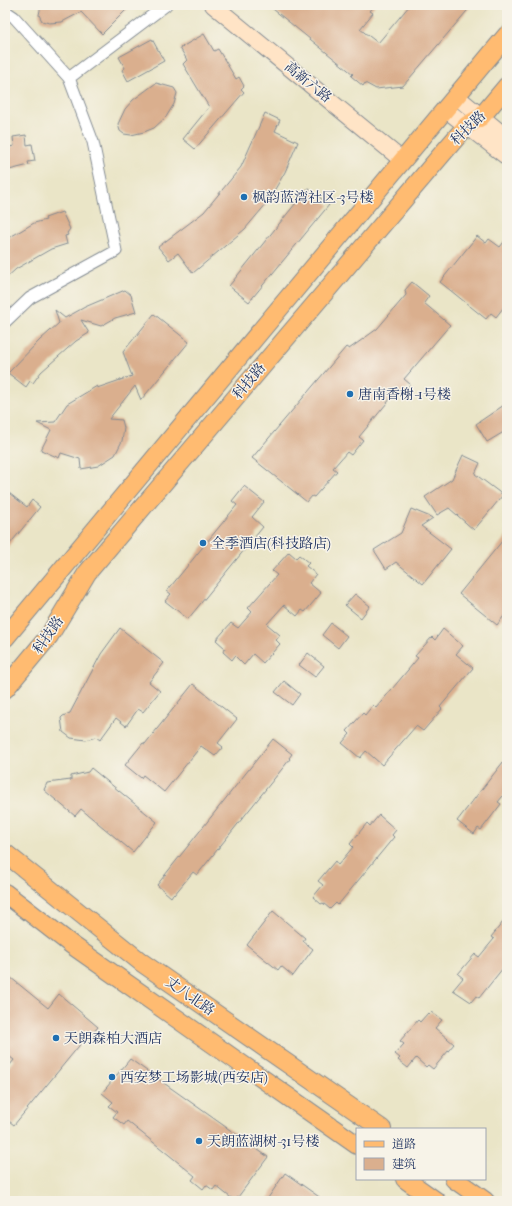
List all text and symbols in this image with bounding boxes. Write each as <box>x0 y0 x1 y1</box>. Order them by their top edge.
street label: 高新六路 <box>281 58 335 106</box>
street label: 科技路 <box>447 107 489 149</box>
place label: 枫韵蓝湾社区-3号楼 <box>252 189 373 206</box>
marker: 枫韵蓝湾社区-3号楼 <box>239 192 249 202</box>
street label: 科技路 <box>229 359 269 403</box>
place label: 唐南香榭-1号楼 <box>358 386 451 403</box>
marker: 唐南香榭-1号楼 <box>345 389 355 399</box>
place label: 全季酒店(科技路店) <box>211 535 331 552</box>
marker: 全季酒店(科技路店) <box>198 538 208 548</box>
street label: 科技路 <box>29 613 67 657</box>
street label: 丈八北路 <box>162 973 218 1019</box>
place label: 天朗森柏大酒店 <box>64 1030 162 1047</box>
marker: 天朗森柏大酒店 <box>51 1033 61 1043</box>
place label: 西安梦工场影城(西安店) <box>120 1069 268 1086</box>
marker: 西安梦工场影城(西安店) <box>107 1072 117 1082</box>
legend <box>356 1128 486 1180</box>
place label: 天朗蓝湖树-31号楼 <box>207 1133 319 1150</box>
marker: 天朗蓝湖树-31号楼 <box>194 1136 204 1146</box>
text: 道路 <box>392 1137 416 1151</box>
text: 建筑 <box>392 1157 416 1171</box>

